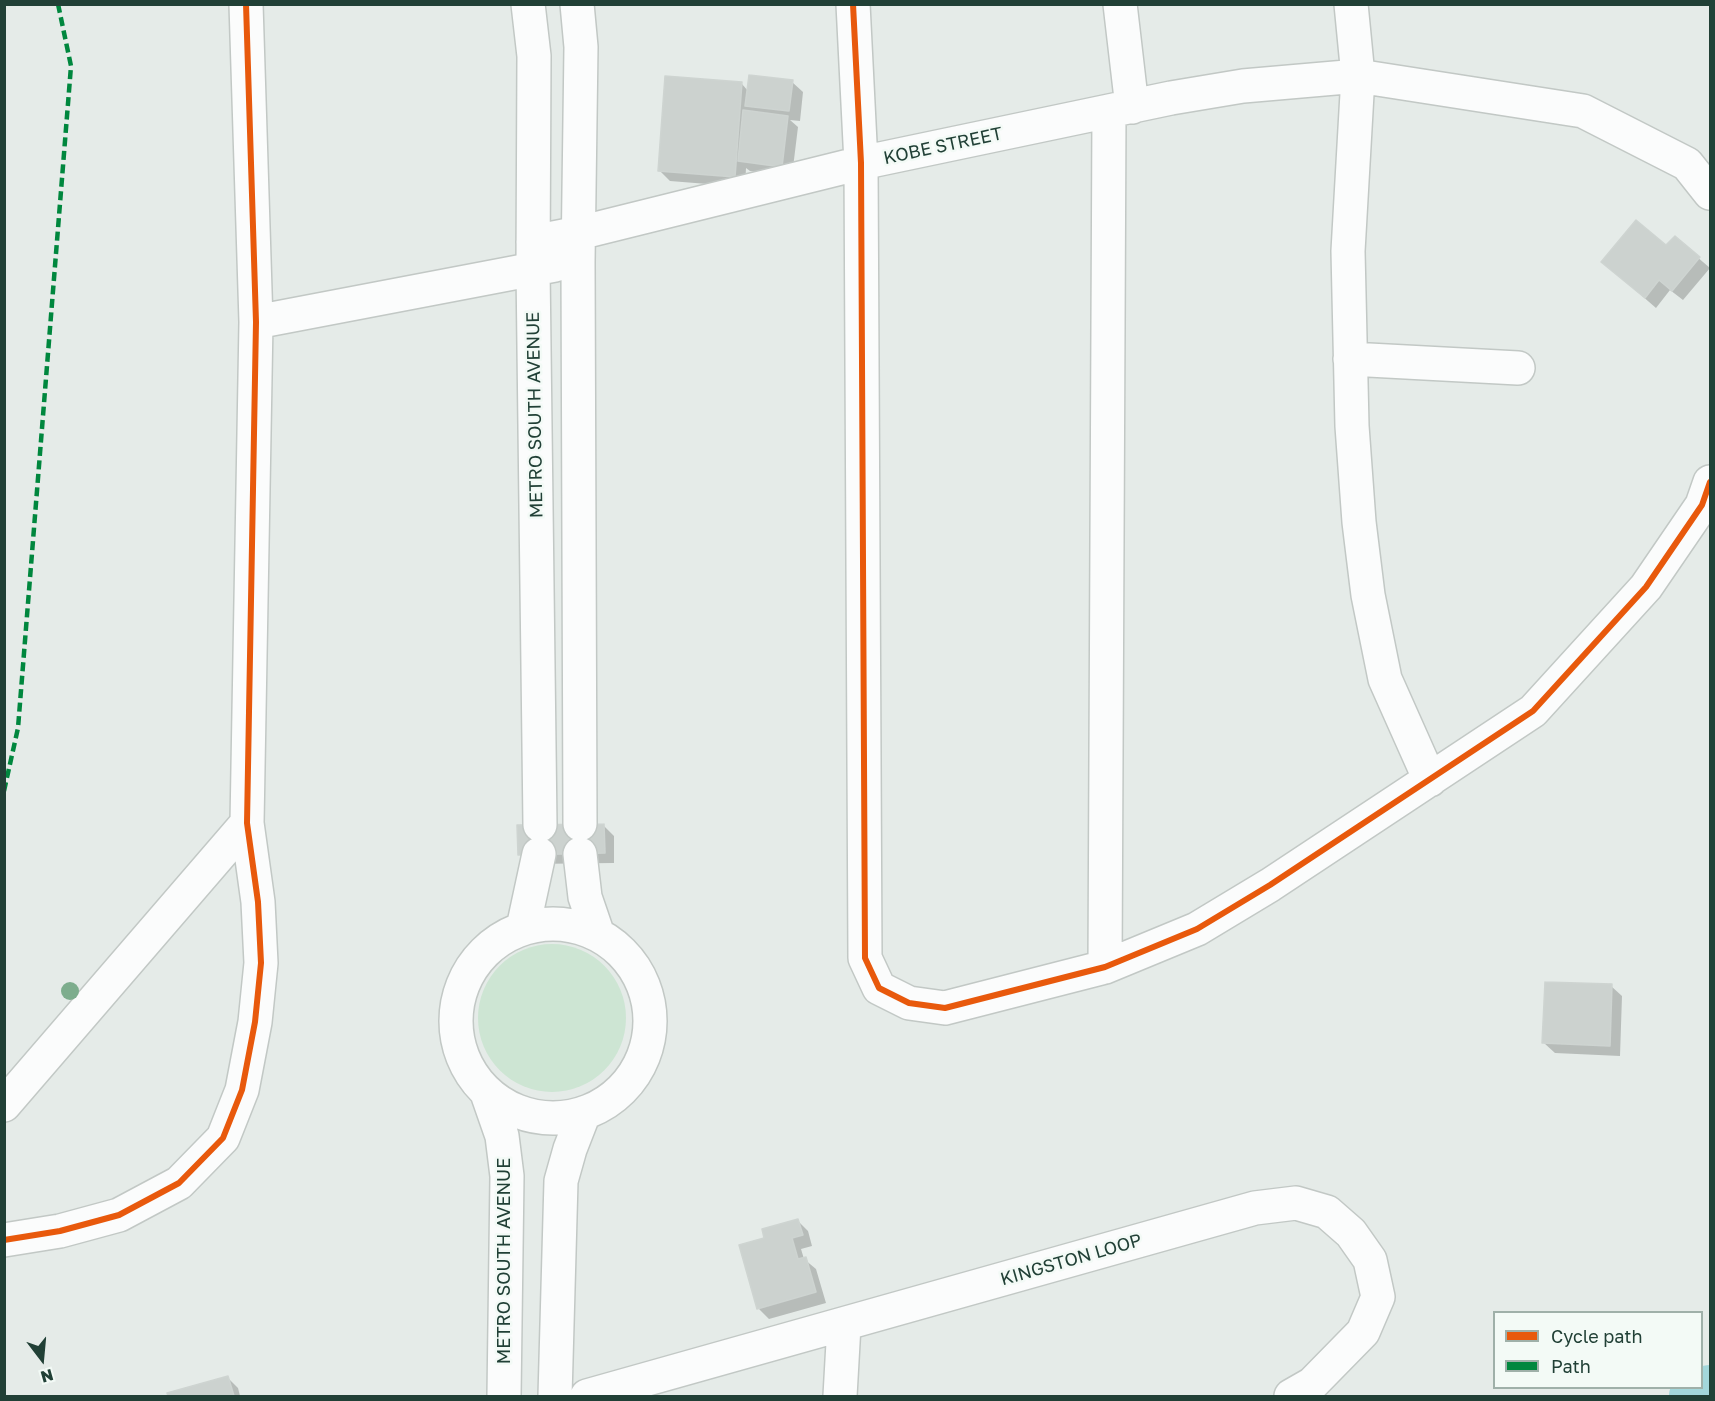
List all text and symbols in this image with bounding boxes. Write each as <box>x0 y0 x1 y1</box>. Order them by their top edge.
street label: KOBE STREET <box>882 123 1004 169</box>
street label: METRO SOUTH AVENUE <box>522 312 548 518</box>
street label: METRO SOUTH AVENUE <box>493 1158 515 1364</box>
street label: KINGSTON LOOP <box>998 1229 1144 1291</box>
legend <box>1493 1311 1703 1389</box>
text: Cycle path <box>1551 1325 1643 1347</box>
north arrow <box>12 1329 72 1389</box>
text: Path <box>1551 1355 1591 1377</box>
text: N <box>38 1365 56 1388</box>

